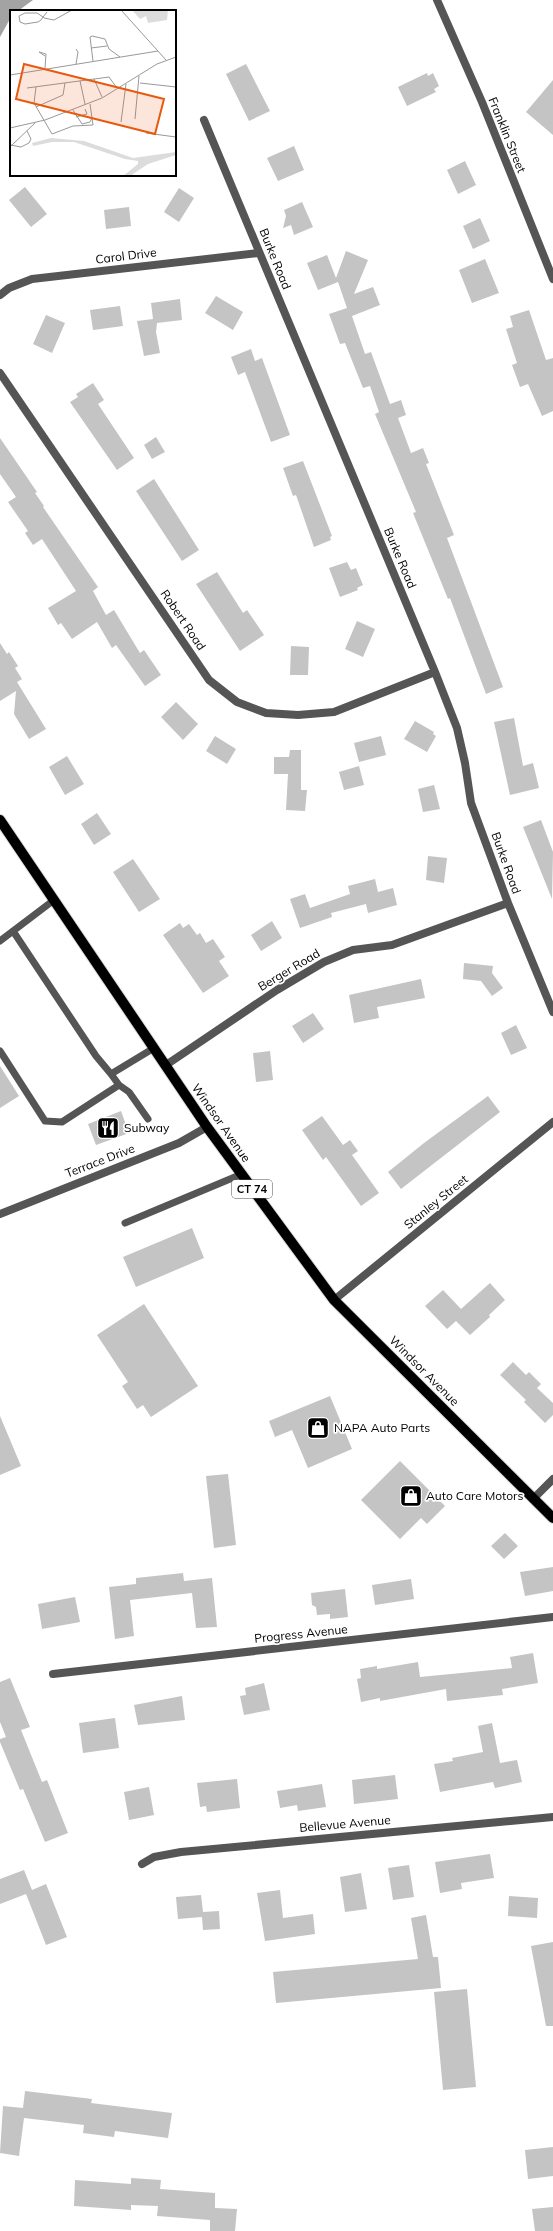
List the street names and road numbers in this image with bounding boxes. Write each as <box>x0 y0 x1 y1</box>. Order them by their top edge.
street label: Franklin Street <box>485 95 529 175</box>
street label: Burke Road <box>256 226 295 292</box>
street label: Carol Drive <box>95 244 157 267</box>
street label: Burke Road <box>381 525 420 590</box>
street label: Robert Road <box>158 586 209 653</box>
street label: Burke Road <box>488 830 525 896</box>
street label: Berger Road <box>255 945 322 994</box>
street label: Windsor Avenue <box>189 1081 254 1165</box>
street label: Terrace Drive <box>63 1140 137 1181</box>
street label: Stanley Street <box>401 1171 471 1232</box>
road number: CT 74 <box>232 1180 272 1198</box>
street label: Windsor Avenue <box>386 1333 462 1409</box>
street label: Progress Avenue <box>254 1621 348 1646</box>
street label: Bellevue Avenue <box>299 1812 391 1835</box>

